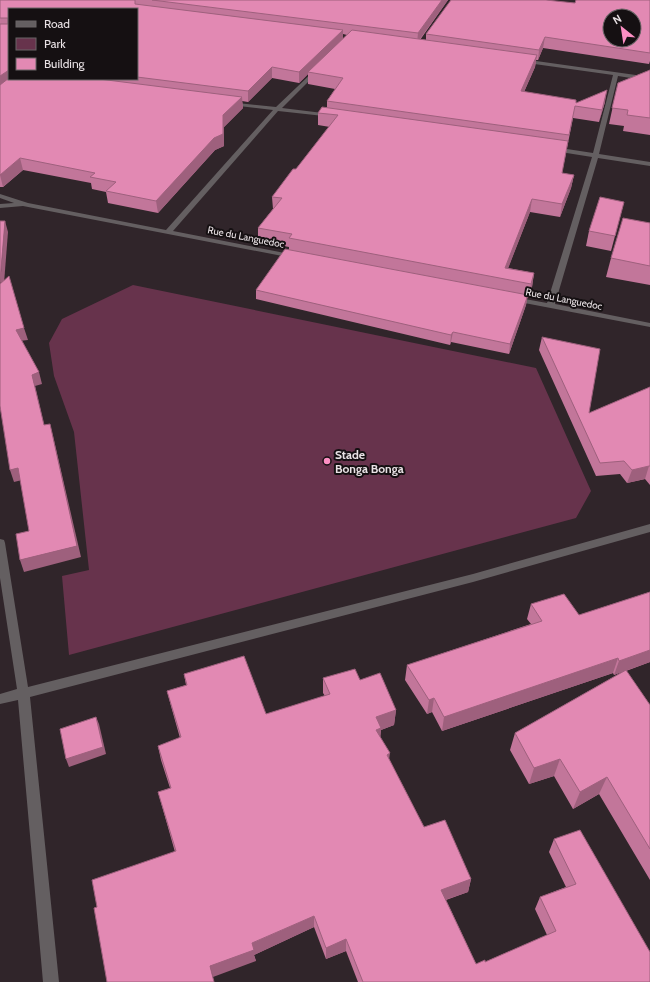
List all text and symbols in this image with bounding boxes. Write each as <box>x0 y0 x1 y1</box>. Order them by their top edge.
legend <box>8 8 138 80</box>
north arrow <box>602 8 642 48</box>
text: N <box>610 11 624 27</box>
text: Road <box>44 16 70 31</box>
text: Park <box>44 36 66 51</box>
text: Building <box>44 56 86 71</box>
street label: Rue du Languedoc <box>207 223 286 251</box>
street label: Rue du Languedoc <box>525 285 604 313</box>
place label: Stade Bonga Bonga <box>335 447 404 476</box>
marker: Stade Bonga Bonga <box>322 456 332 466</box>

